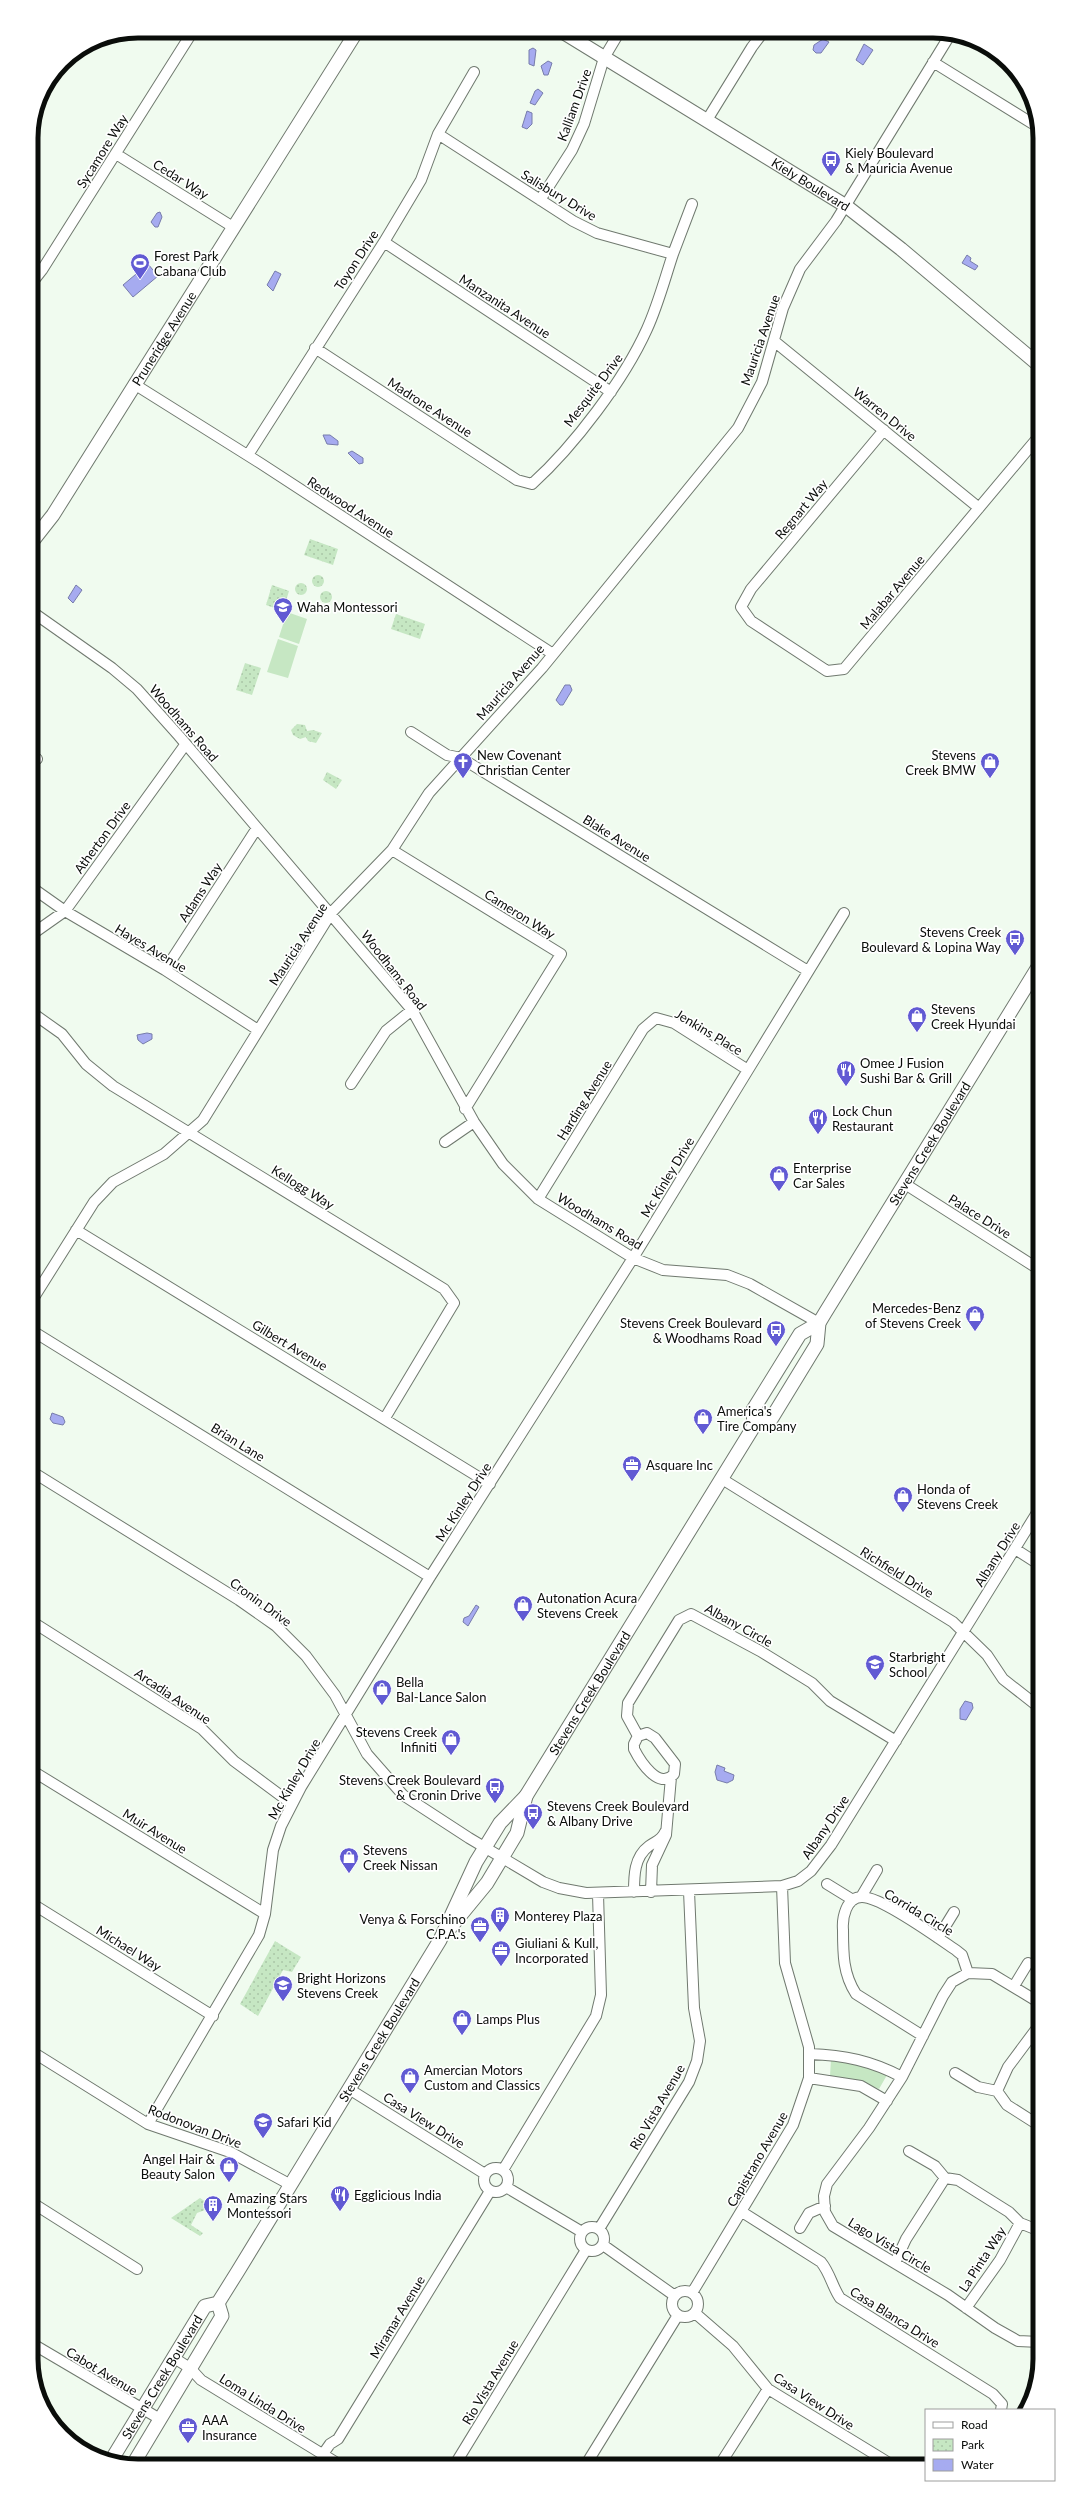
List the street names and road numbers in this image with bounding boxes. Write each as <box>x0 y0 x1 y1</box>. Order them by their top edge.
street label: Kalliam Drive <box>554 67 595 143</box>
street label: Sycamore Way <box>73 111 131 191</box>
street label: Kiely Boulevard <box>769 154 853 214</box>
street label: Cedar Way <box>150 156 212 203</box>
street label: Salisbury Drive <box>518 166 600 224</box>
street label: Toyon Drive <box>331 227 381 293</box>
street label: Manzanita Avenue <box>456 271 554 341</box>
street label: Pruneridge Avenue <box>128 288 200 389</box>
street label: Mauricia Avenue <box>737 292 783 388</box>
street label: Mesquite Drive <box>560 350 626 430</box>
street label: Madrone Avenue <box>385 374 475 440</box>
street label: Warren Drive <box>850 384 920 444</box>
street label: Redwood Avenue <box>305 473 397 541</box>
street label: Regnart Way <box>771 476 831 542</box>
street label: Malabar Avenue <box>856 552 928 632</box>
street label: Mauricia Avenue <box>473 641 547 723</box>
street label: Woodhams Road <box>146 681 222 765</box>
street label: Atherton Drive <box>70 798 134 876</box>
street label: Blake Avenue <box>580 811 654 865</box>
street label: Adams Way <box>175 859 225 925</box>
street label: Cameron Way <box>482 886 559 942</box>
street label: Mauricia Avenue <box>265 900 331 988</box>
street label: Hayes Avenue <box>112 920 190 976</box>
street label: Woodhams Road <box>358 927 430 1013</box>
street label: Jenkins Place <box>672 1006 746 1058</box>
street label: Harding Avenue <box>553 1057 615 1143</box>
street label: Stevens Creek Boulevard <box>885 1079 974 1208</box>
street label: Mc Kinley Drive <box>637 1134 697 1220</box>
street label: Kellogg Way <box>269 1161 338 1213</box>
street label: Woodhams Road <box>554 1189 646 1253</box>
street label: Palace Drive <box>946 1190 1014 1242</box>
street label: Gilbert Avenue <box>249 1316 331 1374</box>
street label: Brian Lane <box>208 1419 268 1465</box>
street label: Mc Kinley Drive <box>432 1459 495 1544</box>
street label: Albany Drive <box>971 1519 1023 1589</box>
street label: Richfield Drive <box>857 1543 937 1601</box>
street label: Cronin Drive <box>227 1574 295 1630</box>
street label: Albany Circle <box>702 1600 776 1650</box>
street label: Stevens Creek Boulevard <box>545 1628 634 1758</box>
street label: Arcadia Avenue <box>132 1665 214 1728</box>
street label: Mc Kinley Drive <box>264 1736 324 1822</box>
street label: Albany Drive <box>798 1792 852 1862</box>
street label: Muir Avenue <box>120 1805 190 1857</box>
street label: Corrida Circle <box>881 1885 957 1939</box>
street label: Michael Way <box>93 1922 165 1975</box>
street label: Stevens Creek Boulevard <box>335 1975 423 2105</box>
street label: Rio Vista Avenue <box>626 2061 688 2153</box>
street label: Casa View Drive <box>380 2089 468 2152</box>
street label: Rodonovan Drive <box>146 2101 244 2151</box>
street label: Capistrano Avenue <box>723 2108 791 2210</box>
street label: Lago Vista Circle <box>845 2214 935 2276</box>
street label: La Pinta Way <box>955 2223 1009 2295</box>
street label: Miramar Avenue <box>366 2273 428 2361</box>
street label: Casa Blanca Drive <box>847 2283 943 2351</box>
street label: Stevens Creek Boulevard <box>118 2312 206 2442</box>
street label: Rio Vista Avenue <box>458 2337 522 2427</box>
street label: Cabot Avenue <box>63 2343 141 2399</box>
street label: Casa View Drive <box>771 2369 857 2433</box>
street label: Loma Linda Drive <box>217 2370 309 2436</box>

